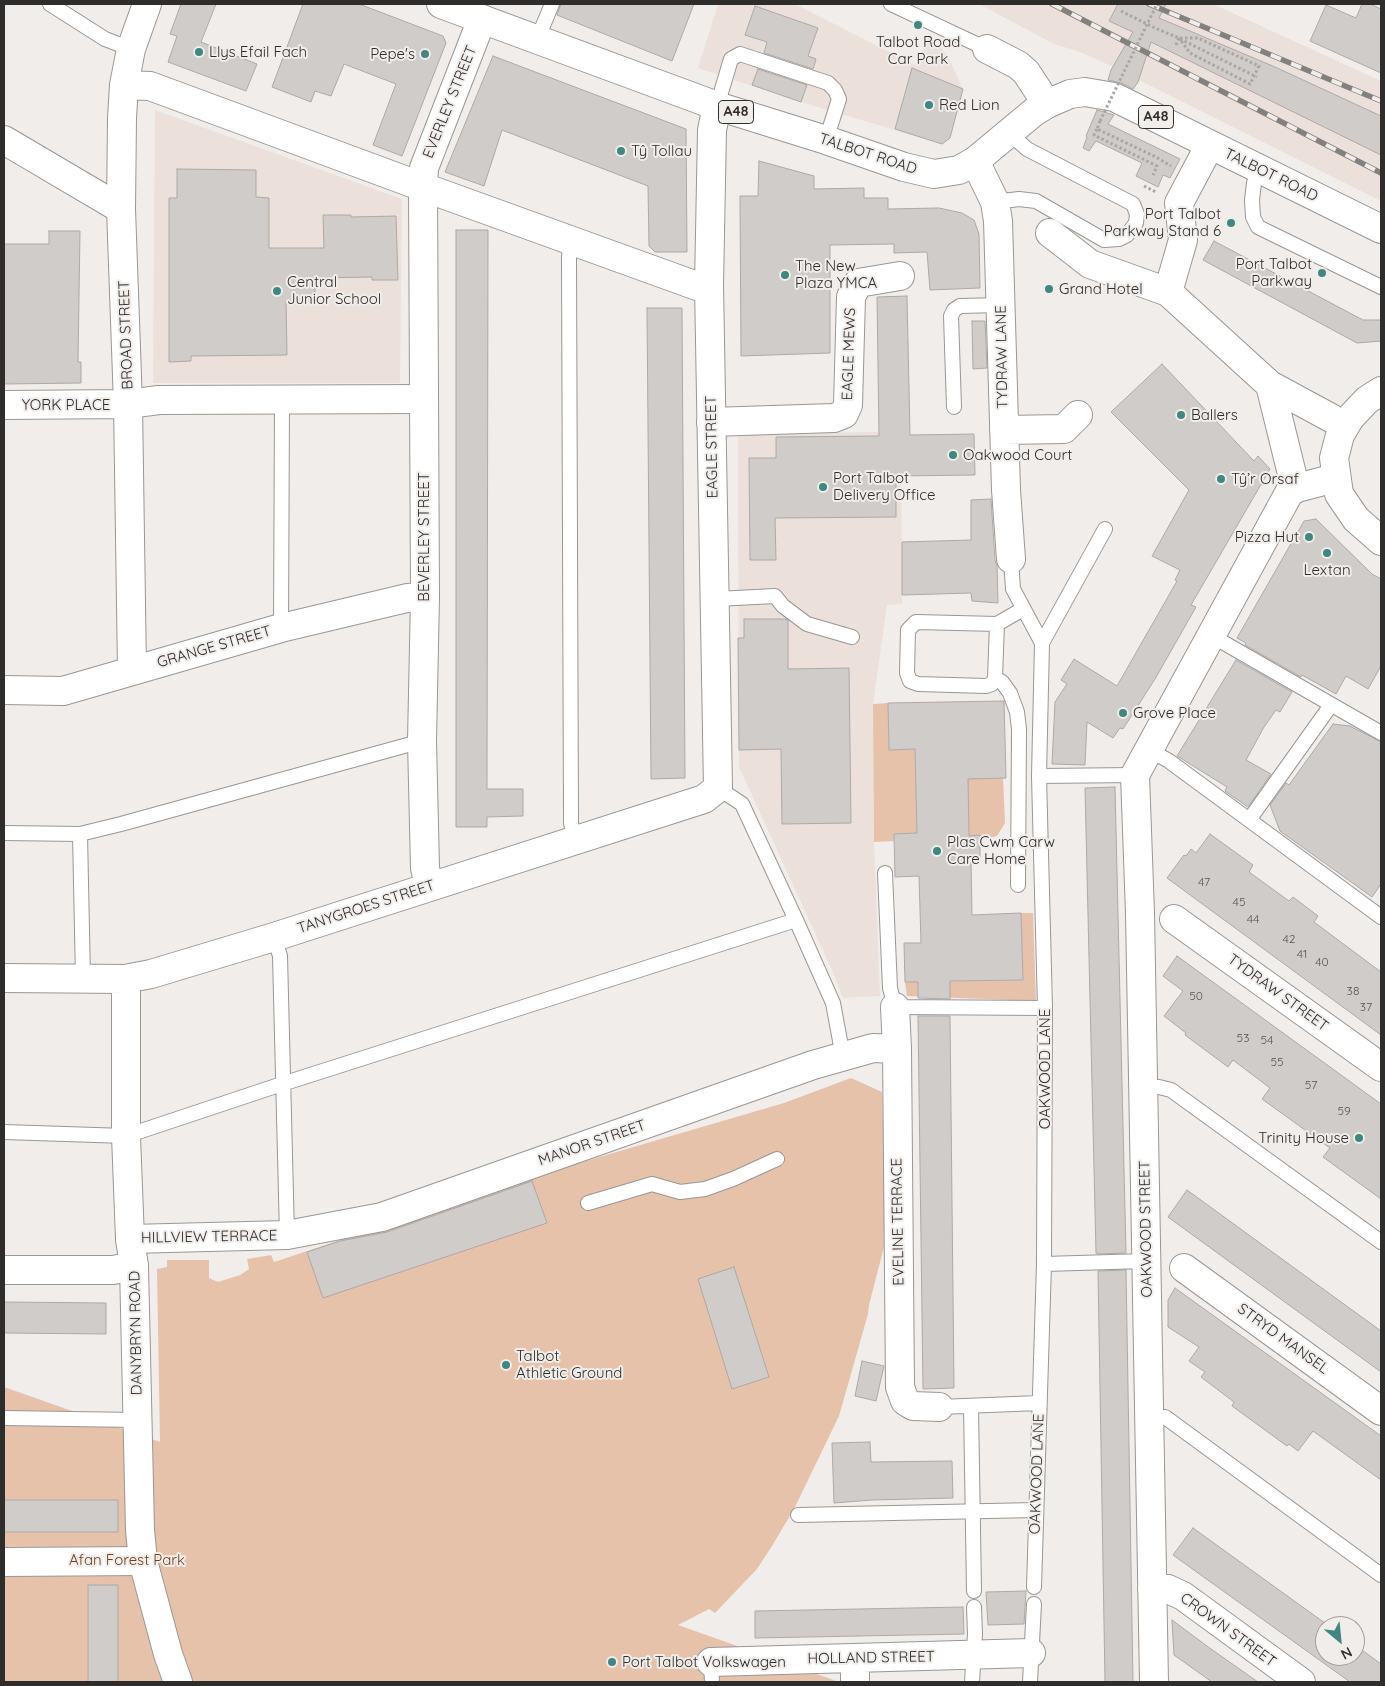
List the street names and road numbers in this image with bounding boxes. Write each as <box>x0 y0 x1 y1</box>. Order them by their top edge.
street label: EVERLEY STREET <box>419 43 481 161</box>
road number: A48 <box>718 100 754 124</box>
road number: A48 <box>1138 105 1174 128</box>
street label: TALBOT ROAD <box>817 130 919 178</box>
street label: TALBOT ROAD <box>1221 145 1321 205</box>
street label: BROAD STREET <box>115 280 137 390</box>
street label: TYDRAW LANE <box>992 305 1012 409</box>
street label: EAGLE MEWS <box>838 307 860 401</box>
street label: EAGLE STREET <box>702 395 722 499</box>
street label: YORK PLACE <box>22 396 110 414</box>
street label: BEVERLEY STREET <box>415 472 433 602</box>
street label: GRANGE STREET <box>155 622 273 672</box>
street label: TANYGROES STREET <box>295 876 437 938</box>
street label: TYDRAW STREET <box>1224 950 1332 1036</box>
street label: OAKWOOD LANE <box>1036 1009 1054 1129</box>
street label: MANOR STREET <box>536 1116 648 1170</box>
street label: EVELINE TERRACE <box>888 1158 908 1286</box>
street label: OAKWOOD STREET <box>1136 1160 1156 1298</box>
street label: HILLVIEW TERRACE <box>141 1227 277 1247</box>
street label: DANYBRYN ROAD <box>126 1271 146 1395</box>
street label: STRYD MANSEL <box>1234 1300 1332 1378</box>
street label: OAKWOOD LANE <box>1026 1413 1048 1535</box>
street label: CROWN STREET <box>1176 1589 1280 1671</box>
street label: HOLLAND STREET <box>807 1648 935 1668</box>

